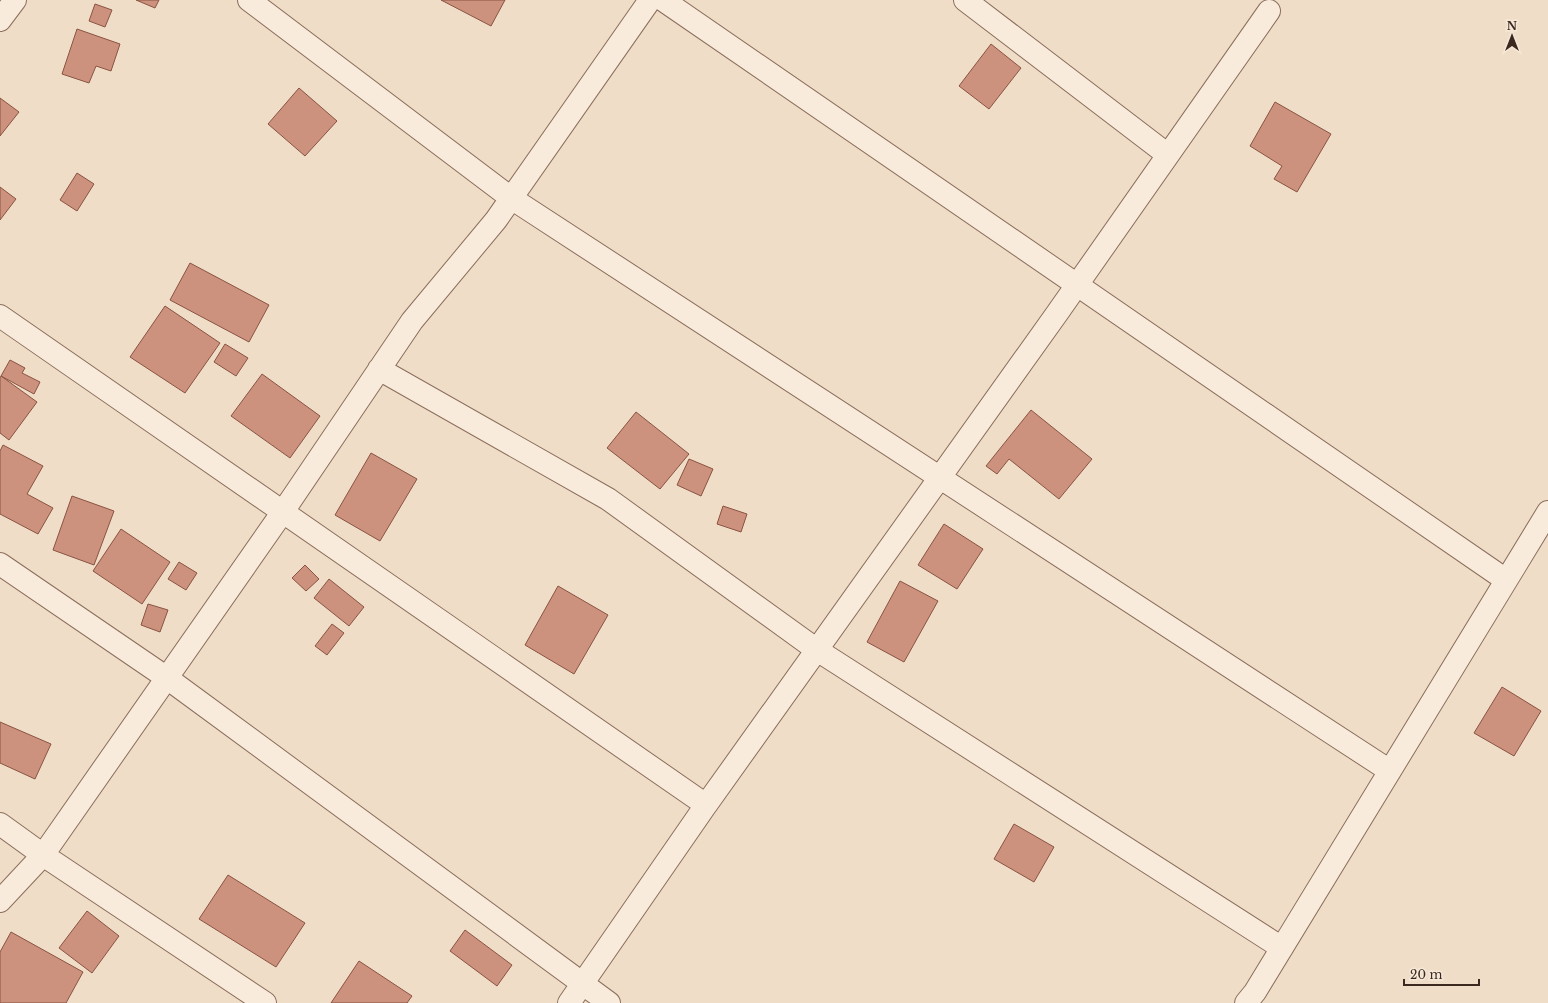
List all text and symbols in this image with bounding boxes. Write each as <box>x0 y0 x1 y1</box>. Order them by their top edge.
north arrow <box>1492 16 1532 56</box>
text: N <box>1507 19 1518 33</box>
scale bar <box>1404 961 1479 987</box>
text: 20 m <box>1410 967 1442 982</box>

